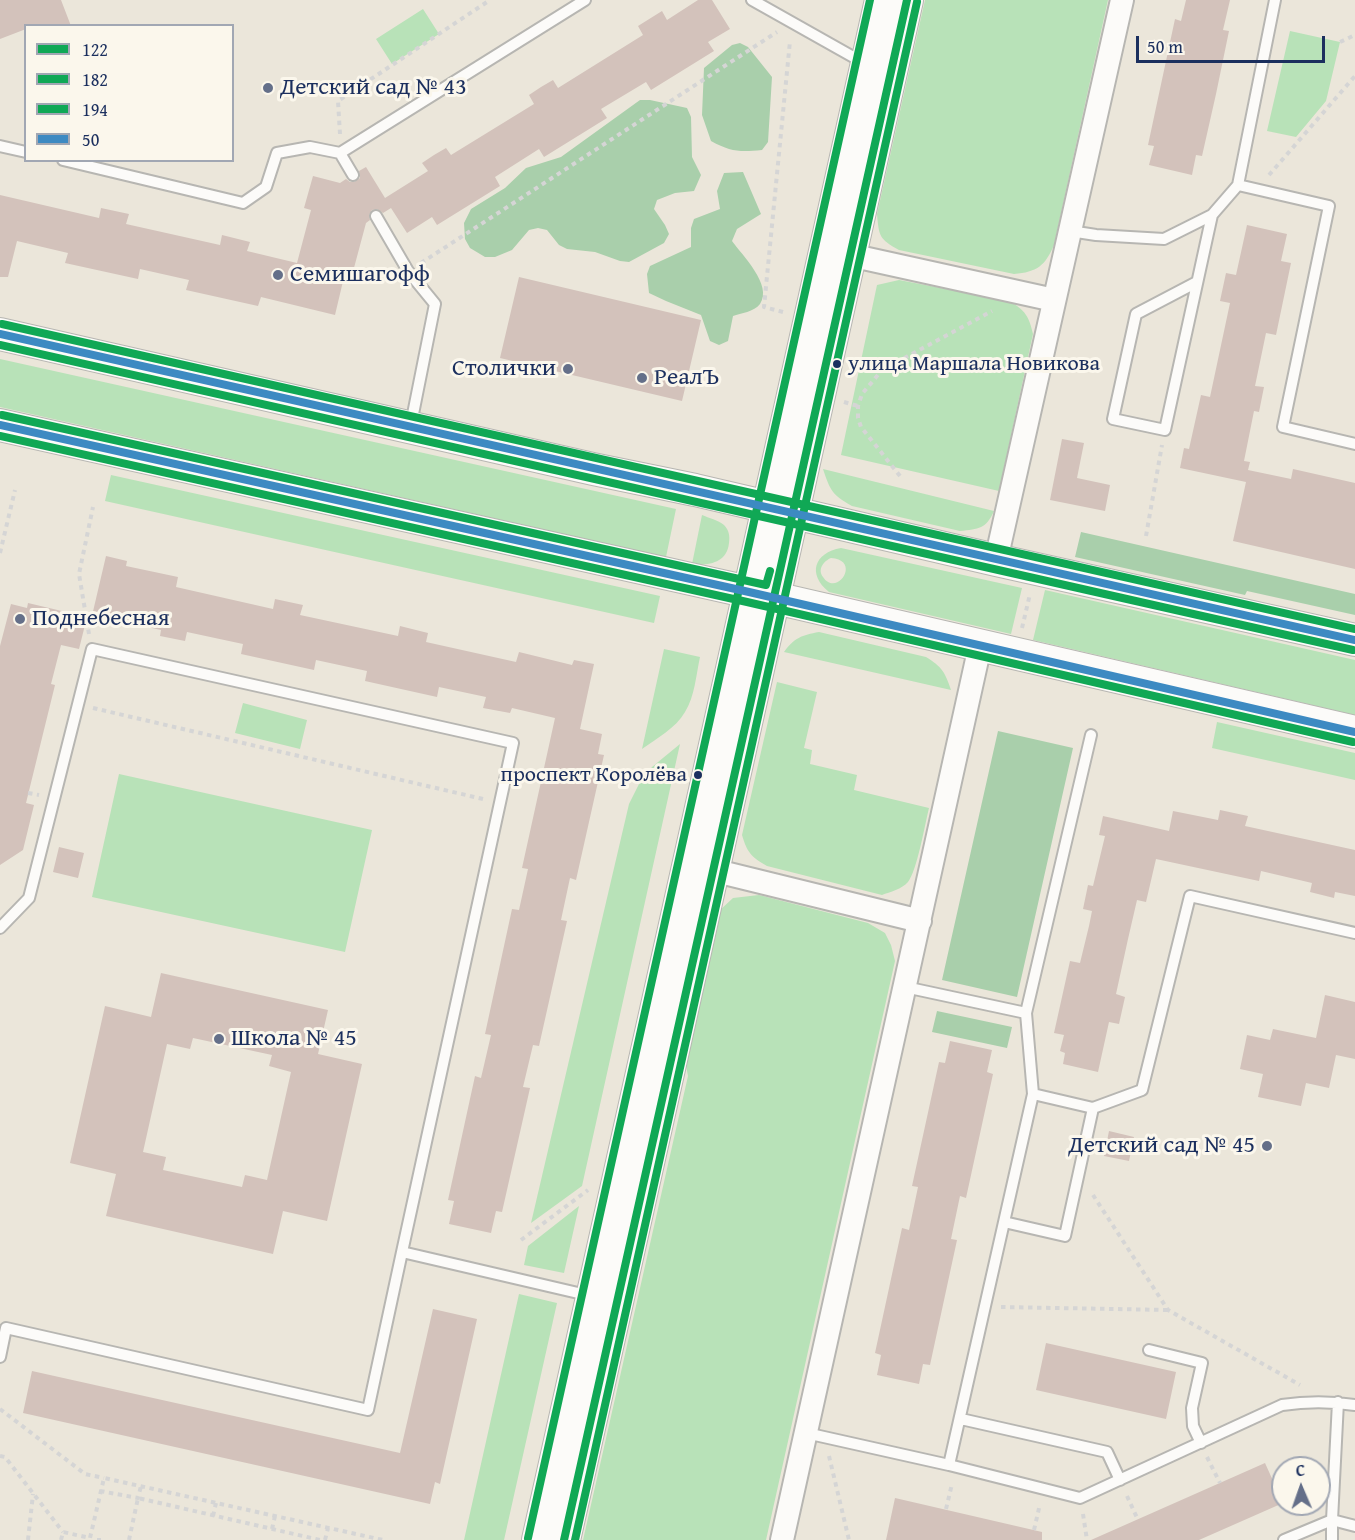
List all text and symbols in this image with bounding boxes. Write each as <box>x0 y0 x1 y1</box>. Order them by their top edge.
legend <box>24 24 234 162</box>
scale bar <box>1139 24 1328 62</box>
text: 50 m <box>1147 33 1183 60</box>
text: 122 <box>82 36 108 63</box>
text: 182 <box>82 66 108 93</box>
place label: Детский сад № 43 <box>280 74 467 102</box>
marker: Детский сад № 43 <box>261 81 275 95</box>
text: 194 <box>82 96 108 123</box>
text: 50 <box>82 126 99 153</box>
place label: Семишагофф <box>290 261 430 289</box>
marker: Семишагофф <box>271 268 285 282</box>
place label: улица Маршала Новикова <box>848 351 1100 377</box>
place label: Столички <box>452 355 556 383</box>
marker: улица Маршала Новикова <box>831 358 843 370</box>
marker: Столички <box>561 362 575 376</box>
place label: РеалЪ <box>654 364 719 392</box>
marker: РеалЪ <box>635 371 649 385</box>
place label: Поднебесная <box>32 605 170 633</box>
marker: Поднебесная <box>13 612 27 626</box>
place label: проспект Королёва <box>501 762 687 788</box>
marker: проспект Королёва <box>692 769 704 781</box>
place label: Школа № 45 <box>231 1025 357 1053</box>
marker: Школа № 45 <box>212 1032 226 1046</box>
place label: Детский сад № 45 <box>1068 1132 1255 1160</box>
marker: Детский сад № 45 <box>1260 1139 1274 1153</box>
north arrow <box>1271 1456 1331 1516</box>
text: С <box>1295 1458 1305 1482</box>

